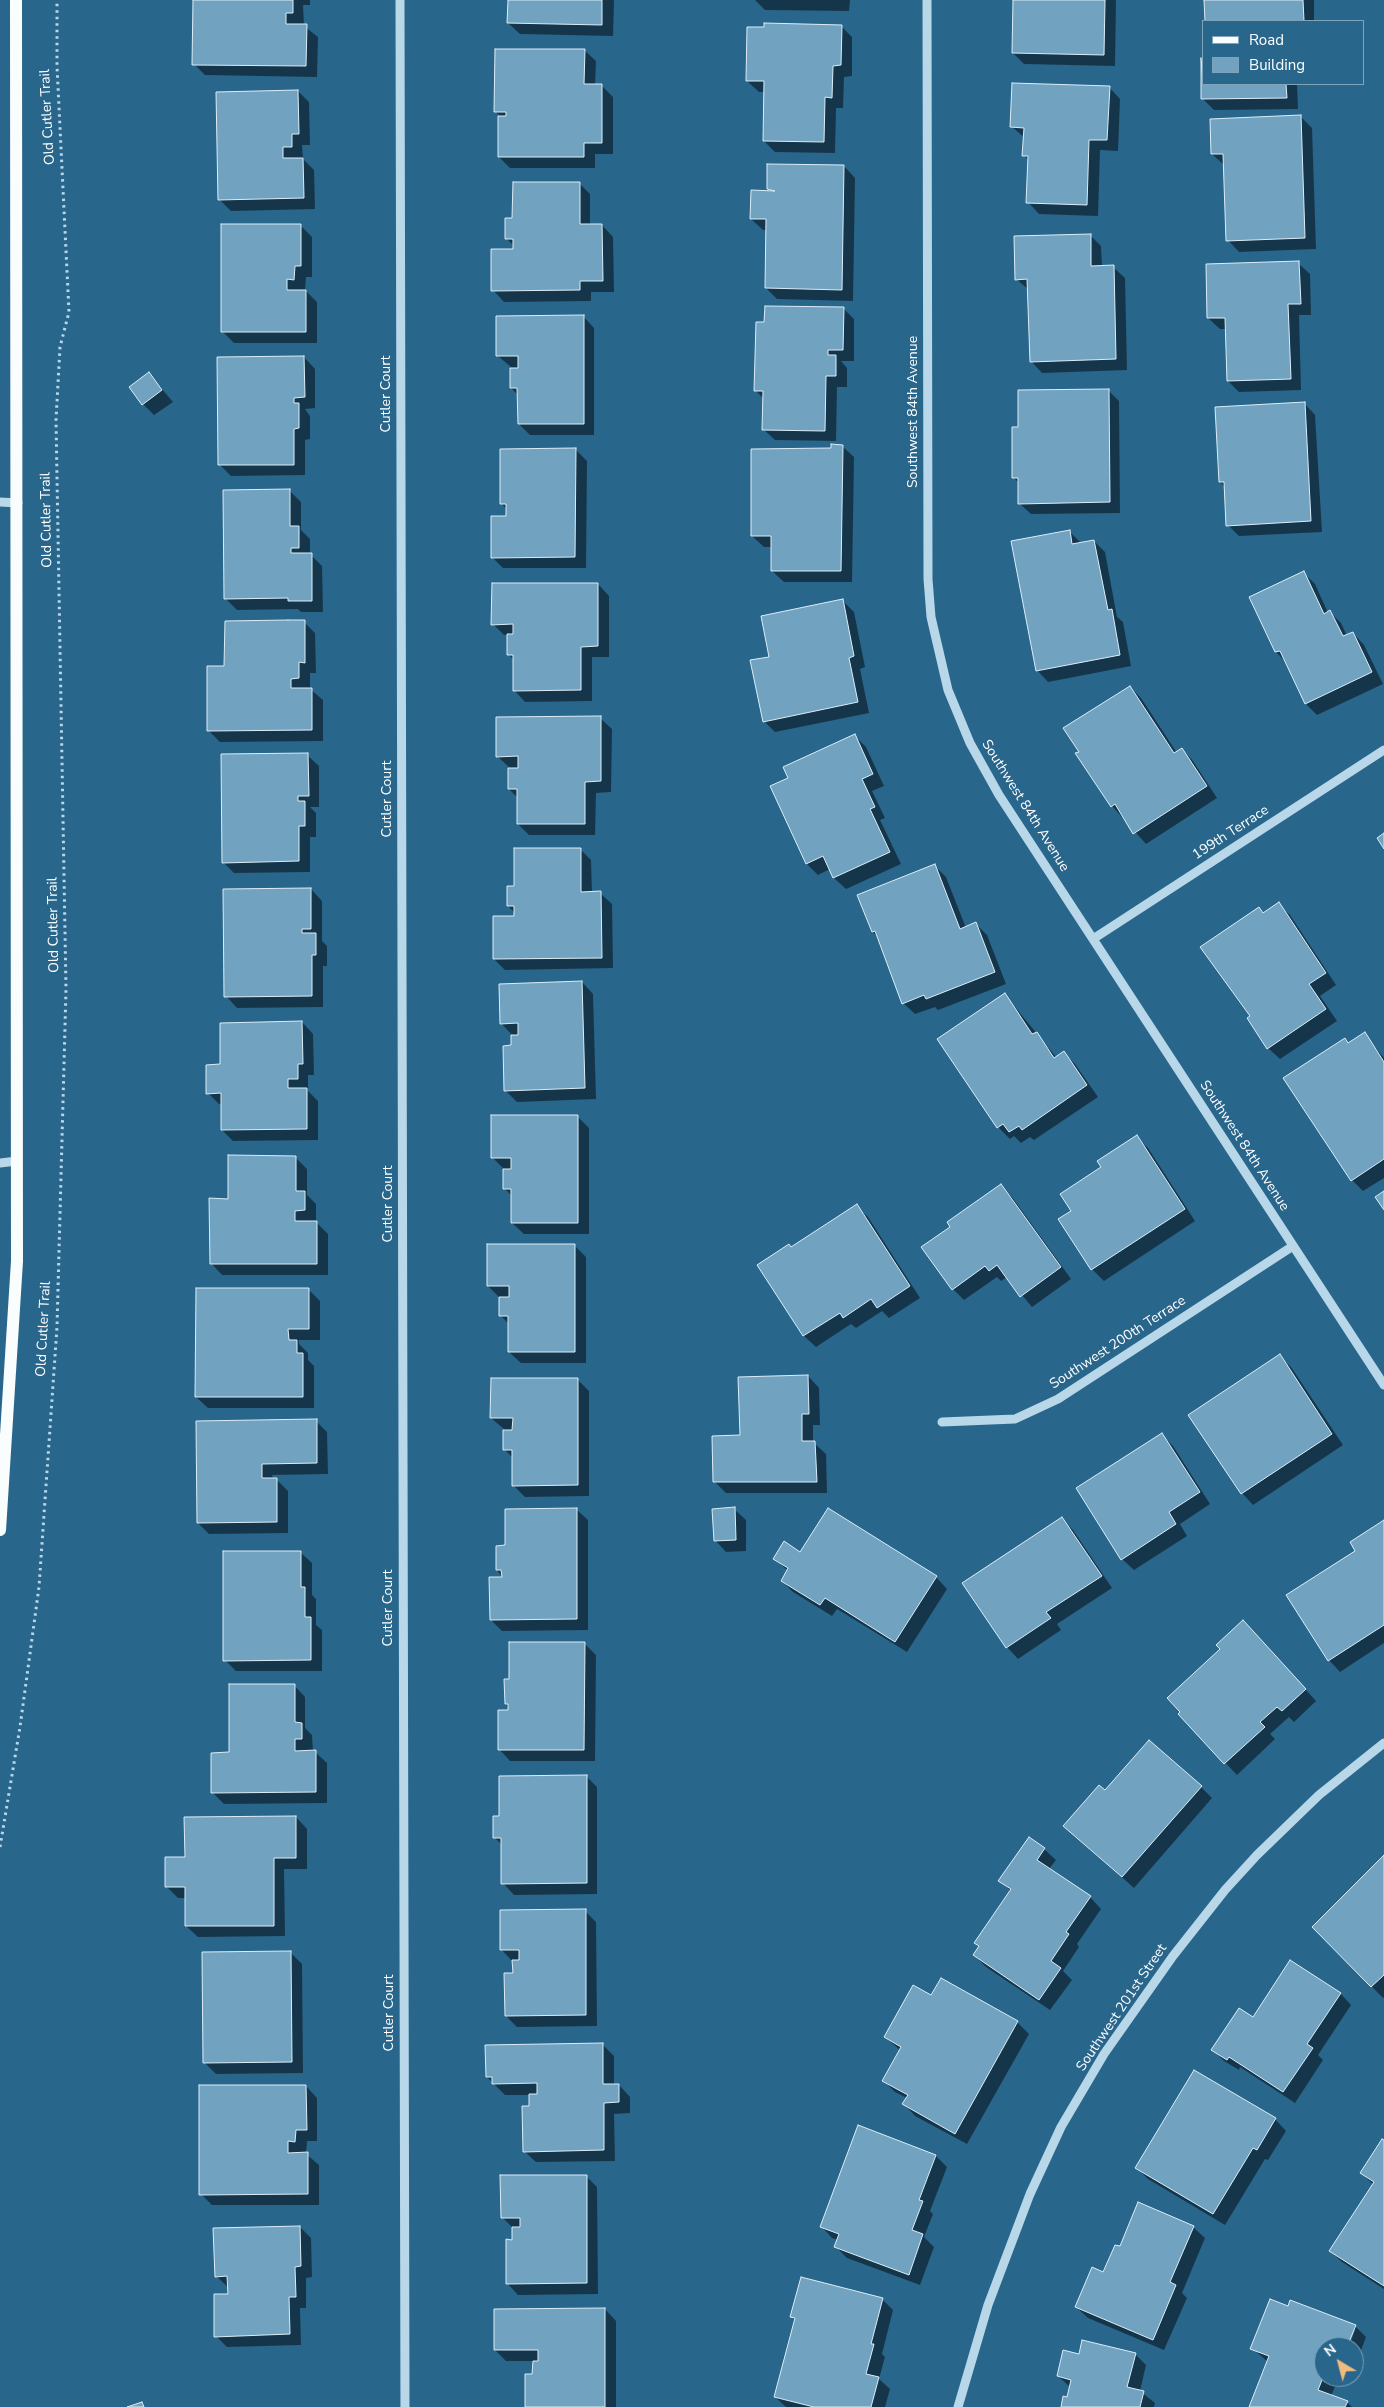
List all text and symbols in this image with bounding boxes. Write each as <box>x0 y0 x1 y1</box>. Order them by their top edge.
legend <box>1202 20 1364 85</box>
text: Road <box>1249 30 1284 50</box>
text: Building <box>1249 55 1305 75</box>
street label: Old Cutler Trail <box>37 69 59 165</box>
street label: Southwest 84th Avenue <box>906 336 922 488</box>
street label: Cutler Court <box>379 356 395 432</box>
street label: Old Cutler Trail <box>38 472 56 568</box>
street label: Southwest 84th Avenue <box>978 737 1072 875</box>
street label: Cutler Court <box>380 761 396 837</box>
street label: 199th Terrace <box>1190 802 1272 864</box>
street label: Old Cutler Trail <box>45 877 63 973</box>
street label: Southwest 84th Avenue <box>1196 1078 1292 1214</box>
street label: Cutler Court <box>381 1166 397 1242</box>
street label: Old Cutler Trail <box>33 1281 55 1377</box>
street label: Southwest 200th Terrace <box>1047 1293 1189 1393</box>
street label: Cutler Court <box>381 1570 397 1646</box>
street label: Southwest 201st Street <box>1073 1941 1171 2075</box>
street label: Cutler Court <box>382 1975 398 2051</box>
north arrow <box>1314 2337 1364 2387</box>
text: N <box>1320 2340 1340 2361</box>

